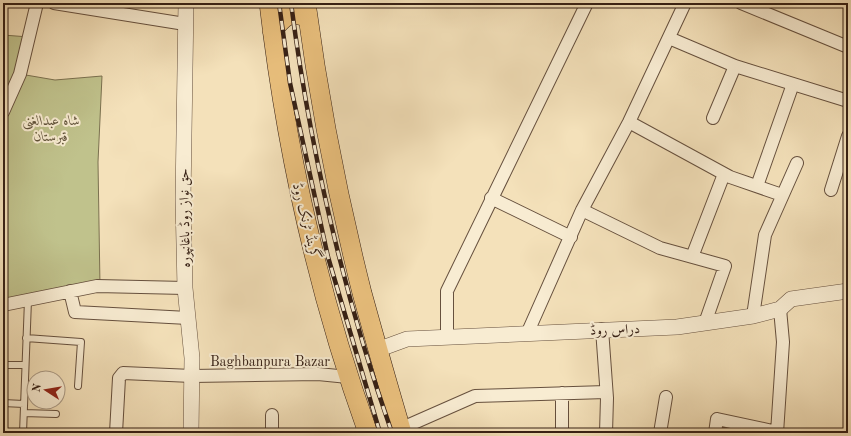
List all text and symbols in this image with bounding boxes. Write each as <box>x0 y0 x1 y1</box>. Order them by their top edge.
park label: شاہ عبدالغنی قبرستان <box>22 114 80 145</box>
street label: حق نواز روڈ باغانپورہ <box>176 168 195 268</box>
street label: گرینڈ ٹرنک روڈ <box>289 181 325 261</box>
street label: دراس روڈ <box>590 321 640 339</box>
street label: Baghbanpura Bazar <box>210 355 330 369</box>
north arrow <box>26 370 66 410</box>
text: N <box>31 382 44 393</box>

